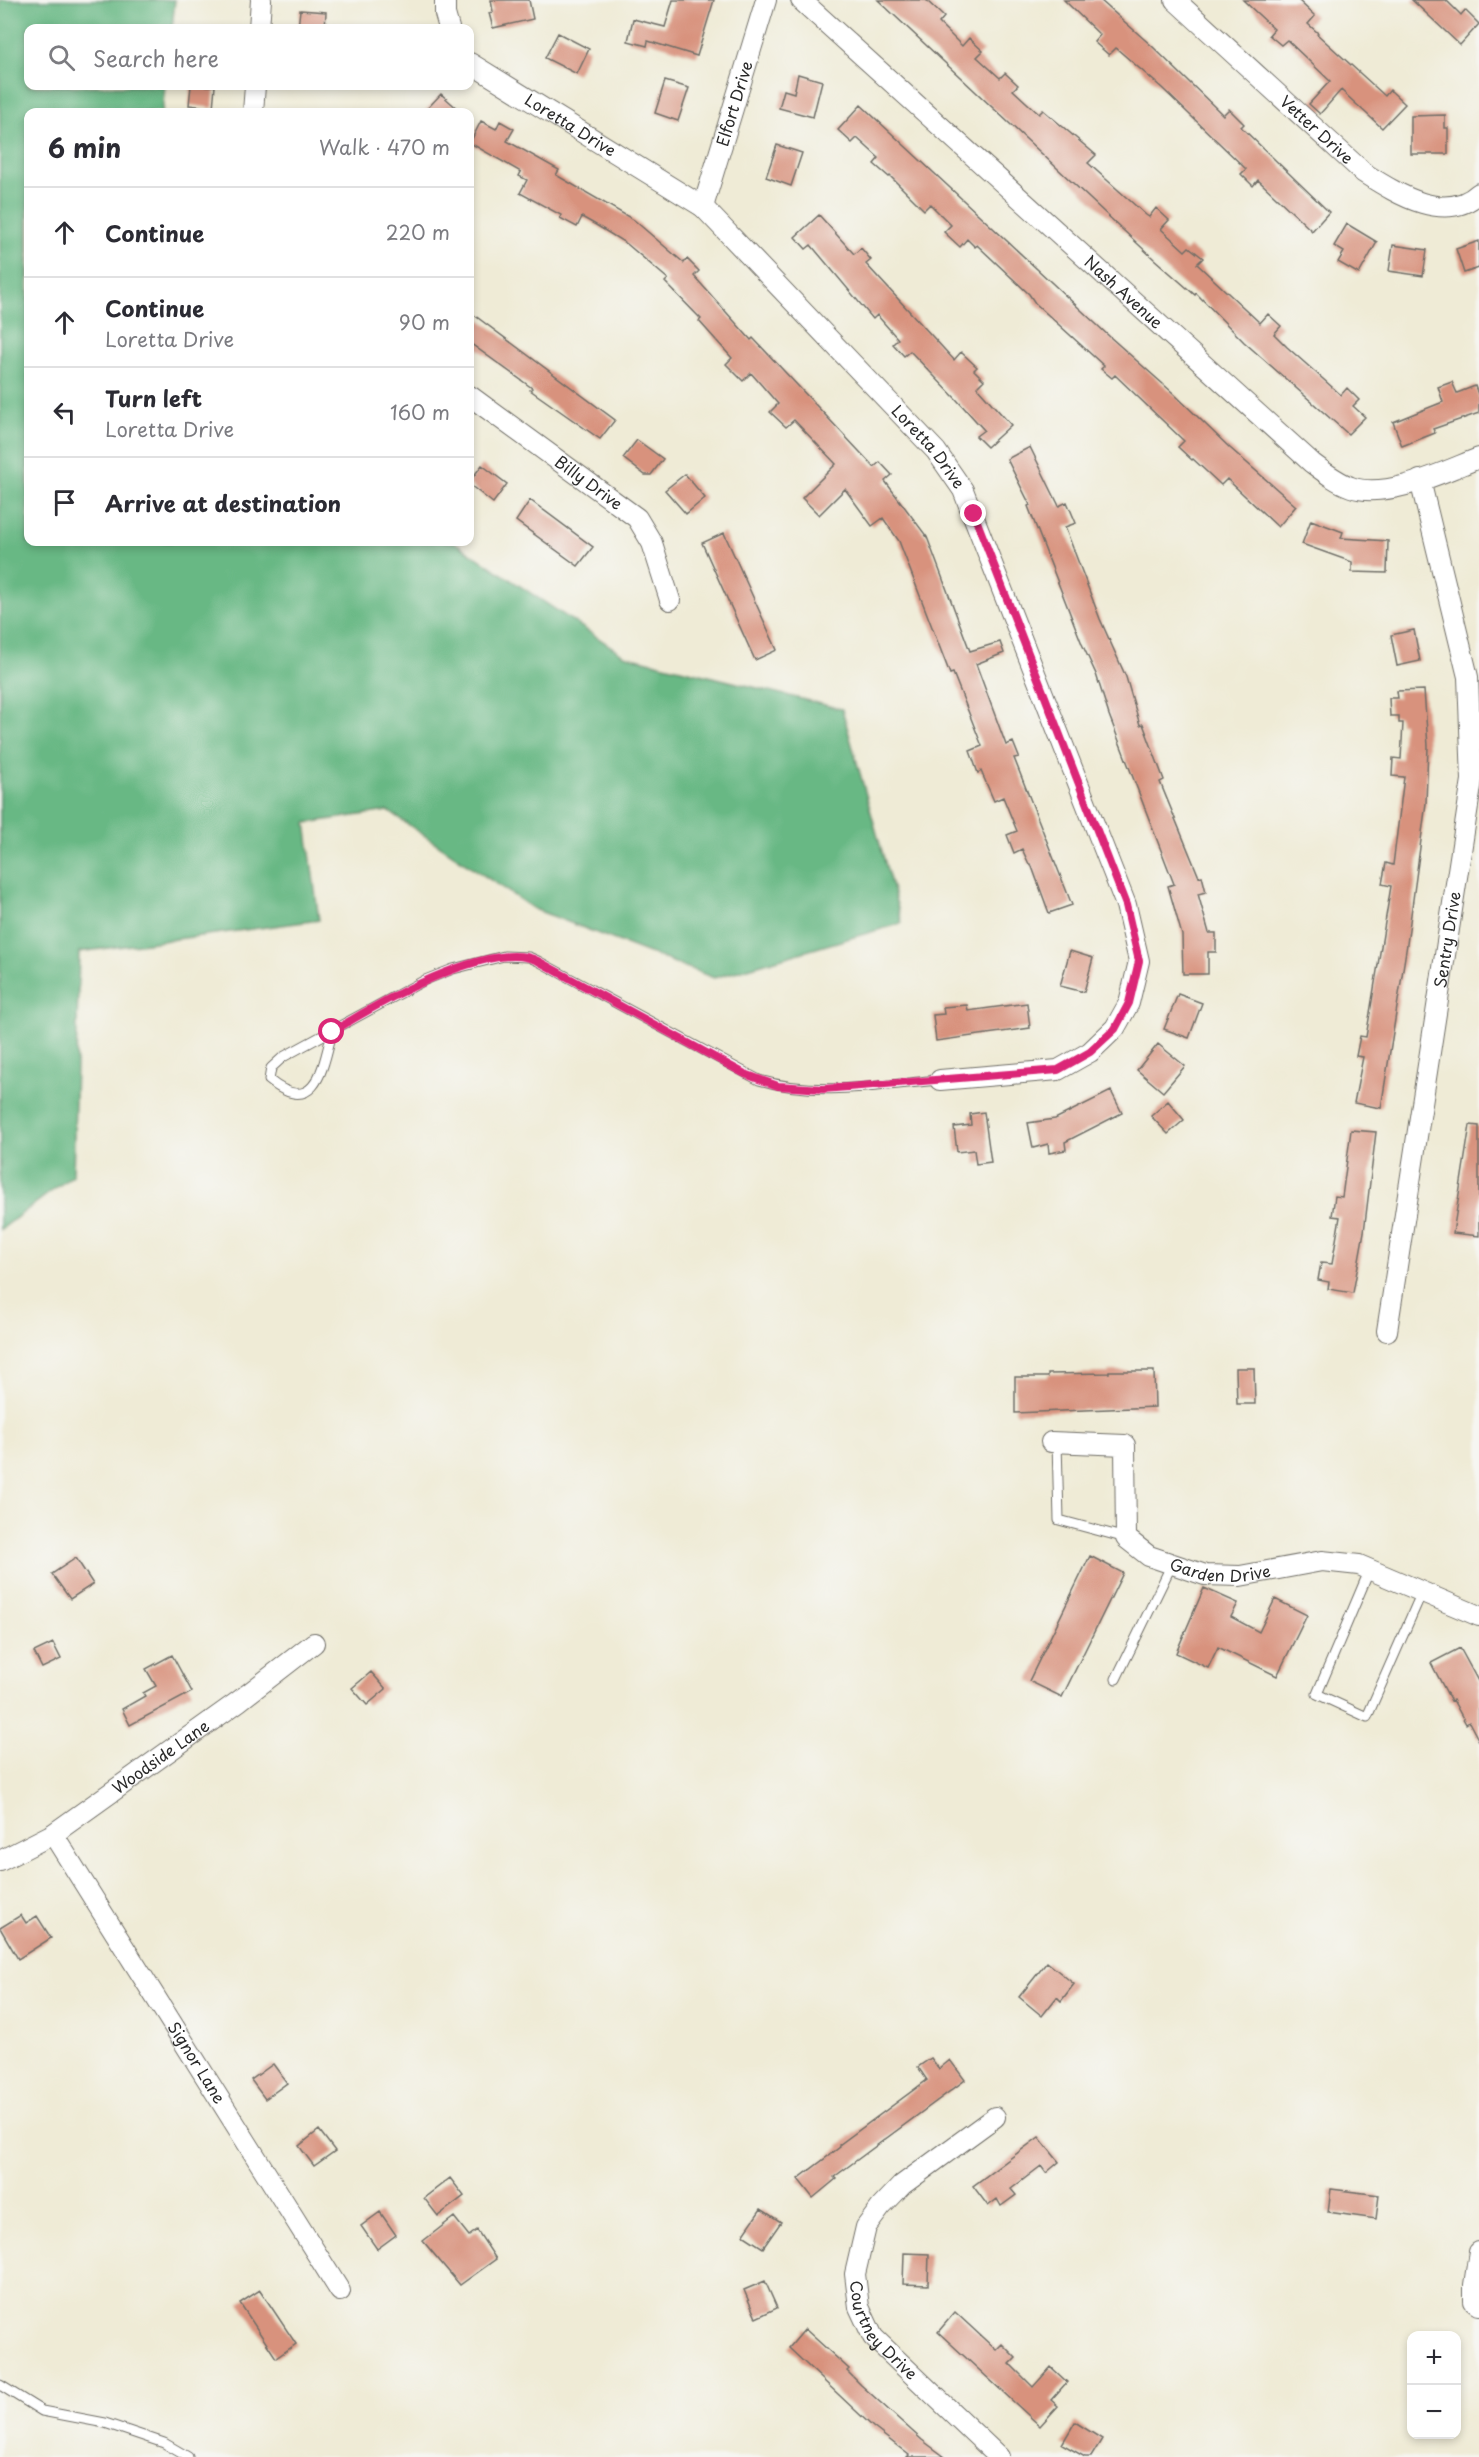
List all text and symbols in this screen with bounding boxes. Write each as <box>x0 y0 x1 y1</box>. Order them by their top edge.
search box <box>24 24 474 90</box>
icon: search <box>45 41 78 74</box>
text: Search here <box>93 41 219 74</box>
street label: Elfort Drive <box>709 58 758 149</box>
street label: Loretta Drive <box>521 87 621 162</box>
street label: Vetter Drive <box>1275 89 1359 169</box>
text: 6 min <box>48 128 121 167</box>
text: Walk · 470 m <box>319 132 450 162</box>
icon: ahead <box>48 216 81 249</box>
text: Continue <box>105 216 204 249</box>
text: 220 m <box>386 217 450 247</box>
street label: Nash Avenue <box>1079 249 1169 334</box>
text: Continue <box>105 291 204 324</box>
icon: ahead <box>48 306 81 339</box>
text: 90 m <box>399 307 450 337</box>
text: Loretta Drive <box>105 324 234 354</box>
text: Turn left <box>105 381 202 414</box>
icon: left <box>48 396 81 429</box>
text: 160 m <box>390 397 450 427</box>
street label: Loretta Drive <box>887 399 971 493</box>
text: Loretta Drive <box>105 414 234 444</box>
street label: Billy Drive <box>550 449 628 515</box>
icon: arrive <box>48 486 81 519</box>
text: Arrive at destination <box>105 486 341 519</box>
route end <box>960 500 986 526</box>
street label: Sentry Drive <box>1427 889 1466 990</box>
route start <box>318 1018 344 1044</box>
street label: Garden Drive <box>1167 1551 1272 1587</box>
street label: Woodside Lane <box>107 1713 214 1799</box>
street label: Signor Lane <box>163 2017 232 2108</box>
street label: Courtney Drive <box>845 2279 923 2385</box>
map controls <box>1407 2331 1461 2439</box>
button: + <box>1407 2331 1461 2385</box>
button: − <box>1407 2385 1461 2439</box>

